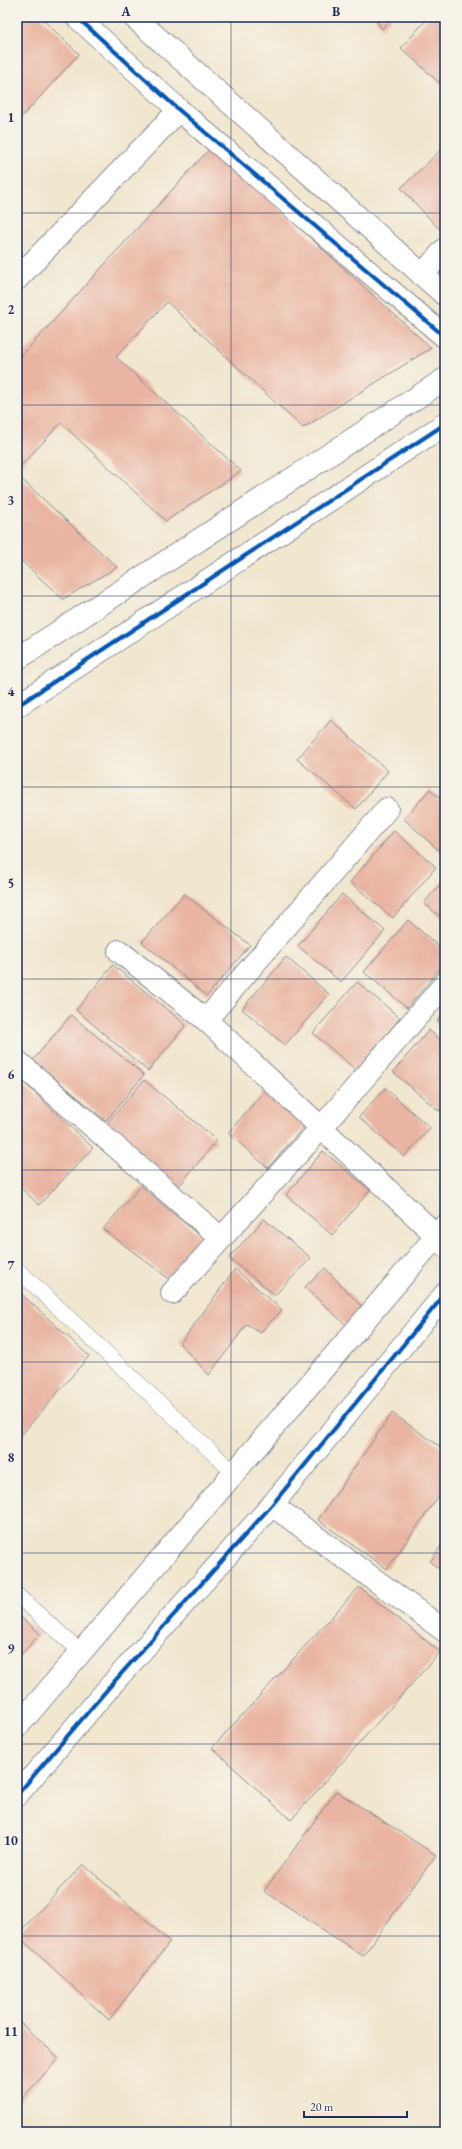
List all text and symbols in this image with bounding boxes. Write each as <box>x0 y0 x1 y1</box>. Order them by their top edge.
text: A <box>120 3 131 20</box>
text: B <box>332 3 340 20</box>
text: 1 <box>8 109 15 126</box>
text: 2 <box>8 301 15 318</box>
text: 3 <box>8 492 15 509</box>
text: 4 <box>8 683 15 700</box>
text: 5 <box>8 875 14 892</box>
text: 6 <box>8 1066 15 1083</box>
text: 7 <box>8 1257 15 1274</box>
text: 8 <box>8 1449 15 1466</box>
text: 9 <box>8 1640 15 1657</box>
text: 10 <box>4 1832 18 1849</box>
text: 11 <box>4 2023 18 2040</box>
scale bar <box>304 2093 407 2119</box>
text: 20 m <box>310 2099 334 2115</box>

